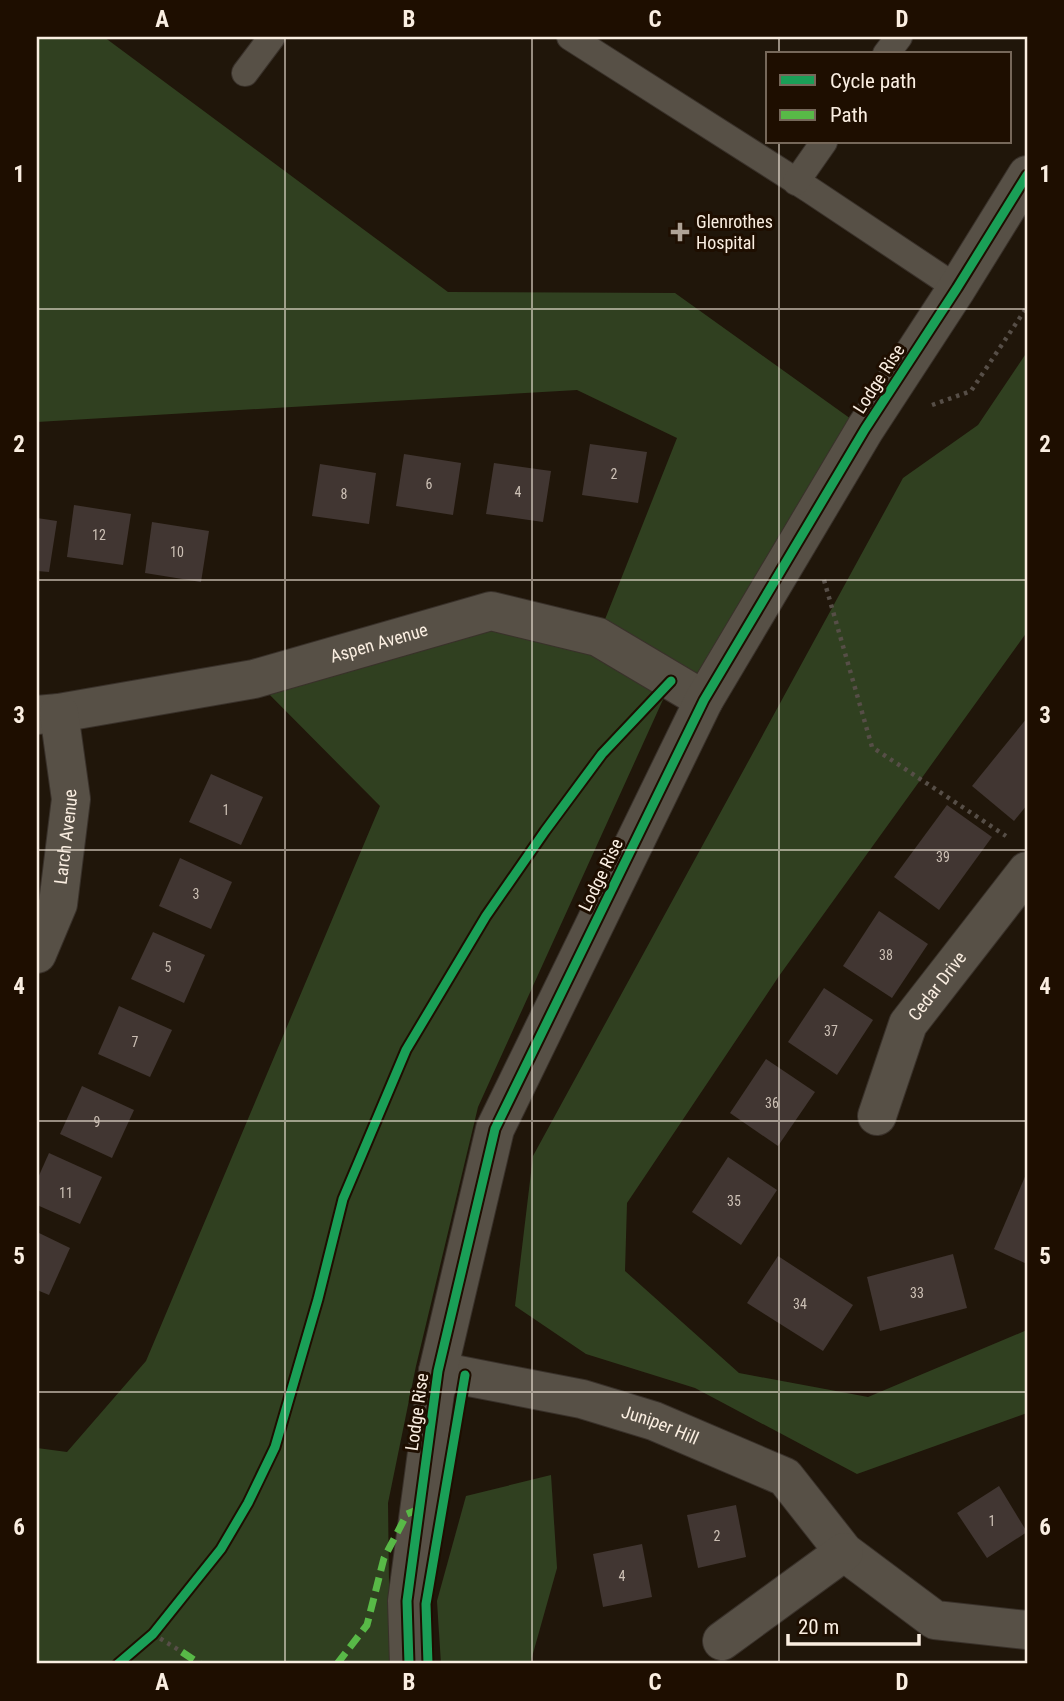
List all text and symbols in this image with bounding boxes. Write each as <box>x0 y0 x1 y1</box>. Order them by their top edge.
text: A <box>155 6 169 33</box>
text: B <box>403 6 415 33</box>
text: C <box>648 6 662 33</box>
text: D <box>896 6 909 33</box>
legend <box>766 52 1012 144</box>
text: Cycle path <box>830 69 916 93</box>
text: Path <box>830 103 868 127</box>
text: 1 <box>13 161 25 188</box>
text: 1 <box>1039 161 1051 188</box>
place label: Glenrothes Hospital <box>696 211 773 253</box>
marker: Glenrothes Hospital <box>670 222 690 242</box>
street label: Lodge Rise <box>848 340 909 417</box>
text: 2 <box>13 431 25 458</box>
text: 2 <box>1039 431 1051 458</box>
house number: 2 <box>611 466 618 482</box>
house number: 6 <box>426 476 433 492</box>
house number: 4 <box>515 484 522 500</box>
house number: 8 <box>341 486 348 502</box>
house number: 12 <box>92 527 106 543</box>
house number: 10 <box>170 544 184 560</box>
street label: Aspen Avenue <box>328 619 430 667</box>
text: 3 <box>13 702 25 729</box>
text: 3 <box>1039 702 1051 729</box>
street label: Larch Avenue <box>50 788 81 885</box>
house number: 1 <box>223 802 229 818</box>
street label: Lodge Rise <box>574 835 627 915</box>
house number: 39 <box>936 849 950 865</box>
house number: 3 <box>193 886 199 902</box>
house number: 38 <box>879 947 893 963</box>
street label: Cedar Drive <box>904 947 970 1025</box>
house number: 5 <box>165 959 172 975</box>
text: 4 <box>13 973 25 1000</box>
text: 4 <box>1039 973 1051 1000</box>
house number: 37 <box>824 1023 838 1039</box>
house number: 7 <box>132 1034 139 1050</box>
house number: 36 <box>765 1095 779 1111</box>
house number: 9 <box>94 1114 100 1130</box>
house number: 11 <box>59 1185 73 1201</box>
house number: 35 <box>727 1193 741 1209</box>
text: 5 <box>13 1243 25 1270</box>
text: 5 <box>1039 1243 1051 1270</box>
house number: 33 <box>910 1285 924 1301</box>
house number: 34 <box>793 1296 807 1312</box>
street label: Lodge Rise <box>401 1372 432 1452</box>
street label: Juniper Hill <box>619 1401 702 1449</box>
house number: 1 <box>989 1513 995 1529</box>
text: 6 <box>13 1514 25 1541</box>
text: 6 <box>1039 1514 1051 1541</box>
house number: 2 <box>714 1528 721 1544</box>
house number: 4 <box>619 1568 626 1584</box>
scale bar <box>788 1603 919 1647</box>
text: 20 m <box>798 1615 839 1639</box>
text: A <box>155 1669 169 1696</box>
text: B <box>403 1669 415 1696</box>
text: C <box>648 1669 662 1696</box>
text: D <box>896 1669 909 1696</box>

